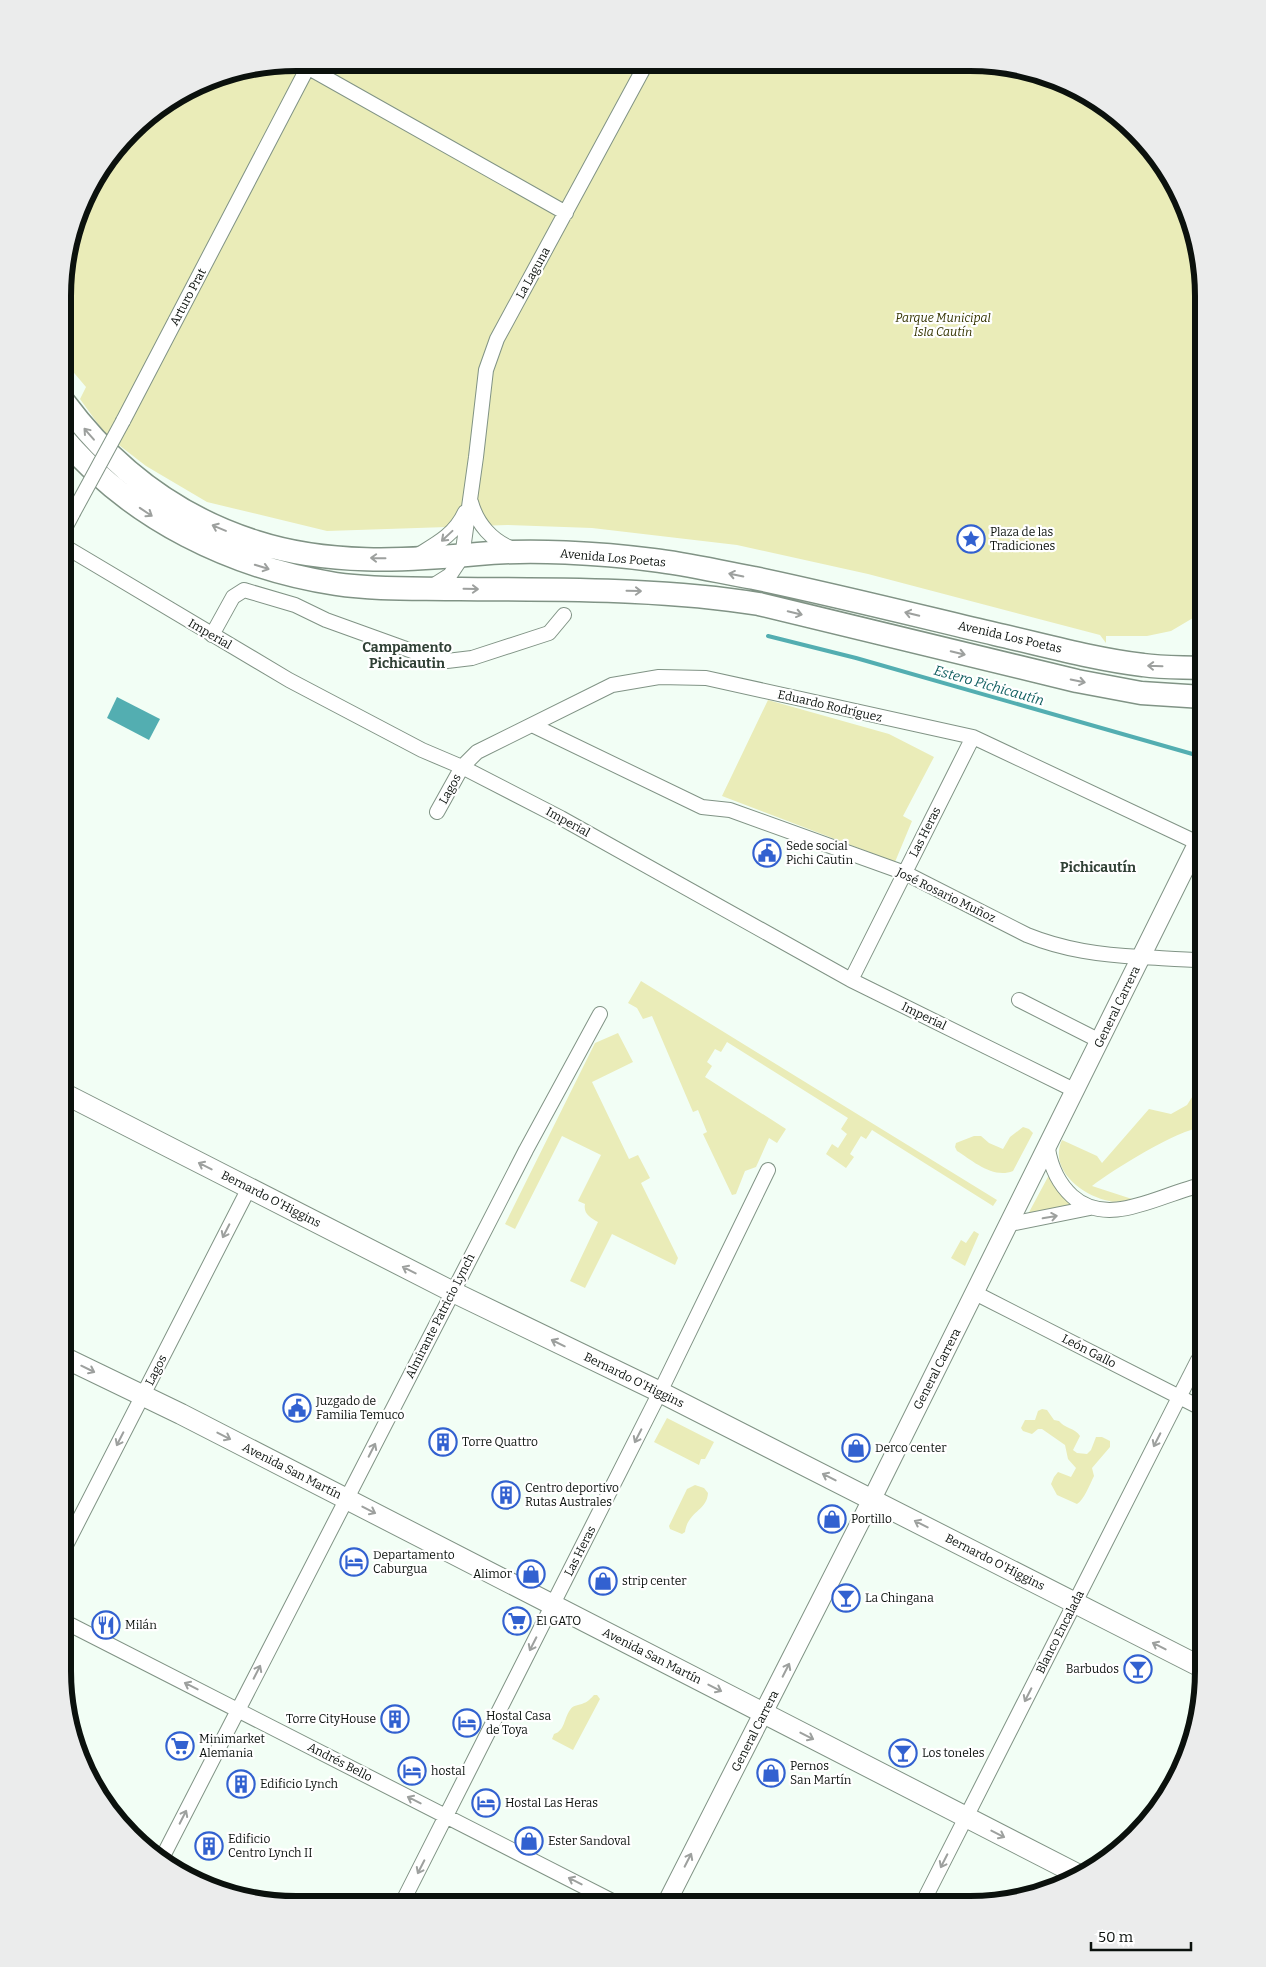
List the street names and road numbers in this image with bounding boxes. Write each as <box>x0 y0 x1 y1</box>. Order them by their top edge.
street label: La Laguna <box>513 244 553 301</box>
street label: Arturo Prat <box>167 266 209 328</box>
street label: Avenida Los Poetas <box>560 546 667 570</box>
street label: Imperial <box>186 616 235 652</box>
street label: Avenida Los Poetas <box>957 618 1064 656</box>
street label: Eduardo Rodríguez <box>776 687 884 725</box>
street label: Lagos <box>436 771 464 806</box>
street label: Imperial <box>544 804 593 840</box>
street label: Las Heras <box>906 804 944 859</box>
street label: José Rosario Muñoz <box>893 864 998 925</box>
street label: General Carrera <box>1091 963 1143 1050</box>
street label: Imperial <box>899 999 949 1033</box>
street label: Bernardo O'Higgins <box>219 1168 323 1230</box>
street label: Almirante Patricio Lynch <box>402 1251 478 1381</box>
street label: General Carrera <box>911 1326 964 1412</box>
street label: León Gallo <box>1060 1331 1119 1371</box>
street label: Bernardo O'Higgins <box>582 1350 687 1410</box>
street label: Lagos <box>142 1352 170 1388</box>
street label: Avenida San Martín <box>240 1440 344 1502</box>
street label: Las Heras <box>561 1523 599 1578</box>
street label: Bernardo O'Higgins <box>943 1531 1047 1593</box>
street label: Blanco Encalada <box>1033 1588 1087 1676</box>
street label: Avenida San Martín <box>600 1625 704 1687</box>
street label: General Carrera <box>729 1688 782 1774</box>
street label: Andrés Bello <box>305 1740 375 1784</box>

